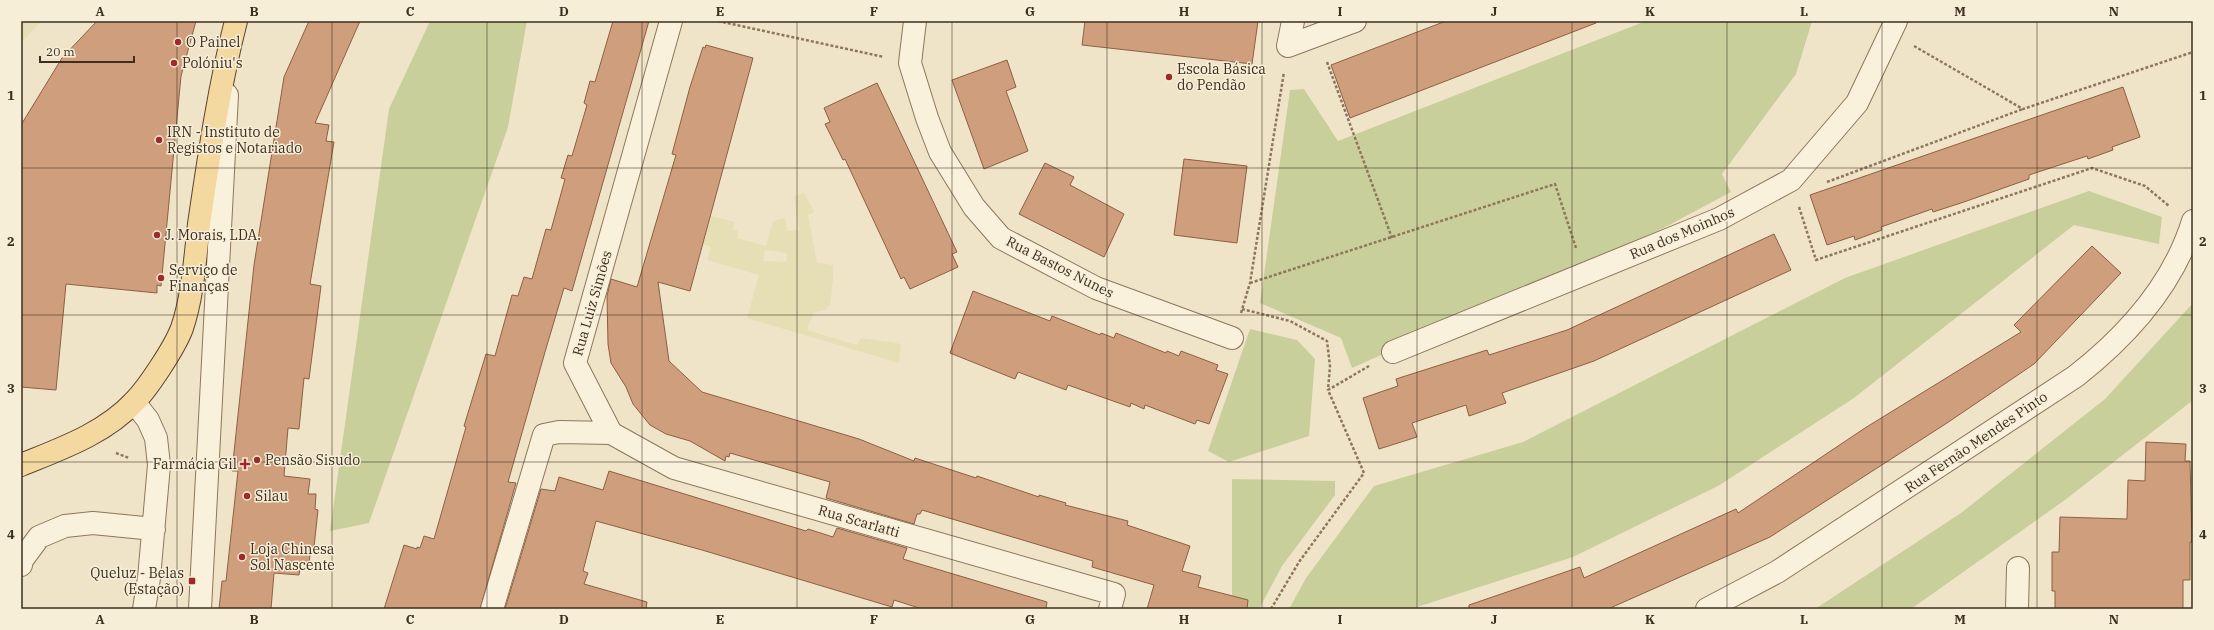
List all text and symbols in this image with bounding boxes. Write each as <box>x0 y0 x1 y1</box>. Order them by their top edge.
text: A <box>95 3 105 20</box>
text: B <box>249 3 259 20</box>
text: C <box>406 3 415 20</box>
text: D <box>559 3 569 20</box>
text: E <box>716 3 724 20</box>
text: F <box>870 3 878 20</box>
text: G <box>1025 3 1035 20</box>
text: H <box>1179 3 1190 20</box>
text: I <box>1338 3 1343 20</box>
text: J <box>1491 3 1498 20</box>
text: K <box>1645 3 1655 20</box>
text: L <box>1800 3 1808 20</box>
text: M <box>1954 3 1966 20</box>
text: N <box>2109 3 2119 20</box>
place label: O Painel <box>186 33 241 51</box>
marker: O Painel <box>173 37 183 47</box>
scale bar <box>40 38 134 64</box>
text: 20 m <box>46 44 75 59</box>
place label: Polóniu's <box>182 54 243 72</box>
marker: Polóniu's <box>169 58 179 68</box>
place label: Escola Básica do Pendão <box>1177 60 1266 94</box>
marker: Escola Básica do Pendão <box>1164 72 1174 82</box>
text: 1 <box>7 87 15 104</box>
text: 1 <box>2199 87 2207 104</box>
place label: IRN - Instituto de Registos e Notariado <box>167 123 302 157</box>
marker: IRN - Instituto de Registos e Notariado <box>154 135 164 145</box>
street label: Rua dos Moinhos <box>1627 203 1737 263</box>
place label: J. Morais, LDA. <box>165 226 261 244</box>
marker: J. Morais, LDA. <box>152 230 162 240</box>
street label: Rua Bastos Nunes <box>1003 232 1117 302</box>
text: 2 <box>7 233 15 250</box>
text: 2 <box>2199 233 2207 250</box>
street label: Rua Luiz Simões <box>568 248 616 358</box>
place label: Serviço de Finanças <box>169 261 238 295</box>
marker: Serviço de Finanças <box>156 273 166 283</box>
text: 3 <box>7 380 15 397</box>
text: 3 <box>2199 380 2207 397</box>
street label: Rua Fernão Mendes Pinto <box>1901 387 2051 497</box>
place label: Pensão Sisudo <box>265 451 360 469</box>
place label: Farmácia Gil <box>153 455 237 473</box>
marker: Pensão Sisudo <box>252 455 262 465</box>
marker: Farmácia Gil <box>240 459 250 469</box>
place label: Silau <box>255 487 288 505</box>
marker: Silau <box>242 491 252 501</box>
street label: Rua Scarlatti <box>816 501 902 541</box>
text: 4 <box>7 526 15 543</box>
text: 4 <box>2199 526 2207 543</box>
place label: Loja Chinesa Sol Nascente <box>250 540 335 574</box>
marker: Loja Chinesa Sol Nascente <box>237 552 247 562</box>
place label: Queluz - Belas (Estação) <box>90 564 184 598</box>
marker: Queluz - Belas (Estação) <box>187 576 197 586</box>
text: A <box>95 611 105 628</box>
text: B <box>249 611 259 628</box>
text: C <box>406 611 415 628</box>
text: D <box>559 611 569 628</box>
text: E <box>716 611 724 628</box>
text: F <box>870 611 878 628</box>
text: G <box>1025 611 1035 628</box>
text: H <box>1179 611 1190 628</box>
text: I <box>1338 611 1343 628</box>
text: J <box>1491 611 1498 628</box>
text: K <box>1645 611 1655 628</box>
text: L <box>1800 611 1808 628</box>
text: M <box>1954 611 1966 628</box>
text: N <box>2109 611 2119 628</box>

